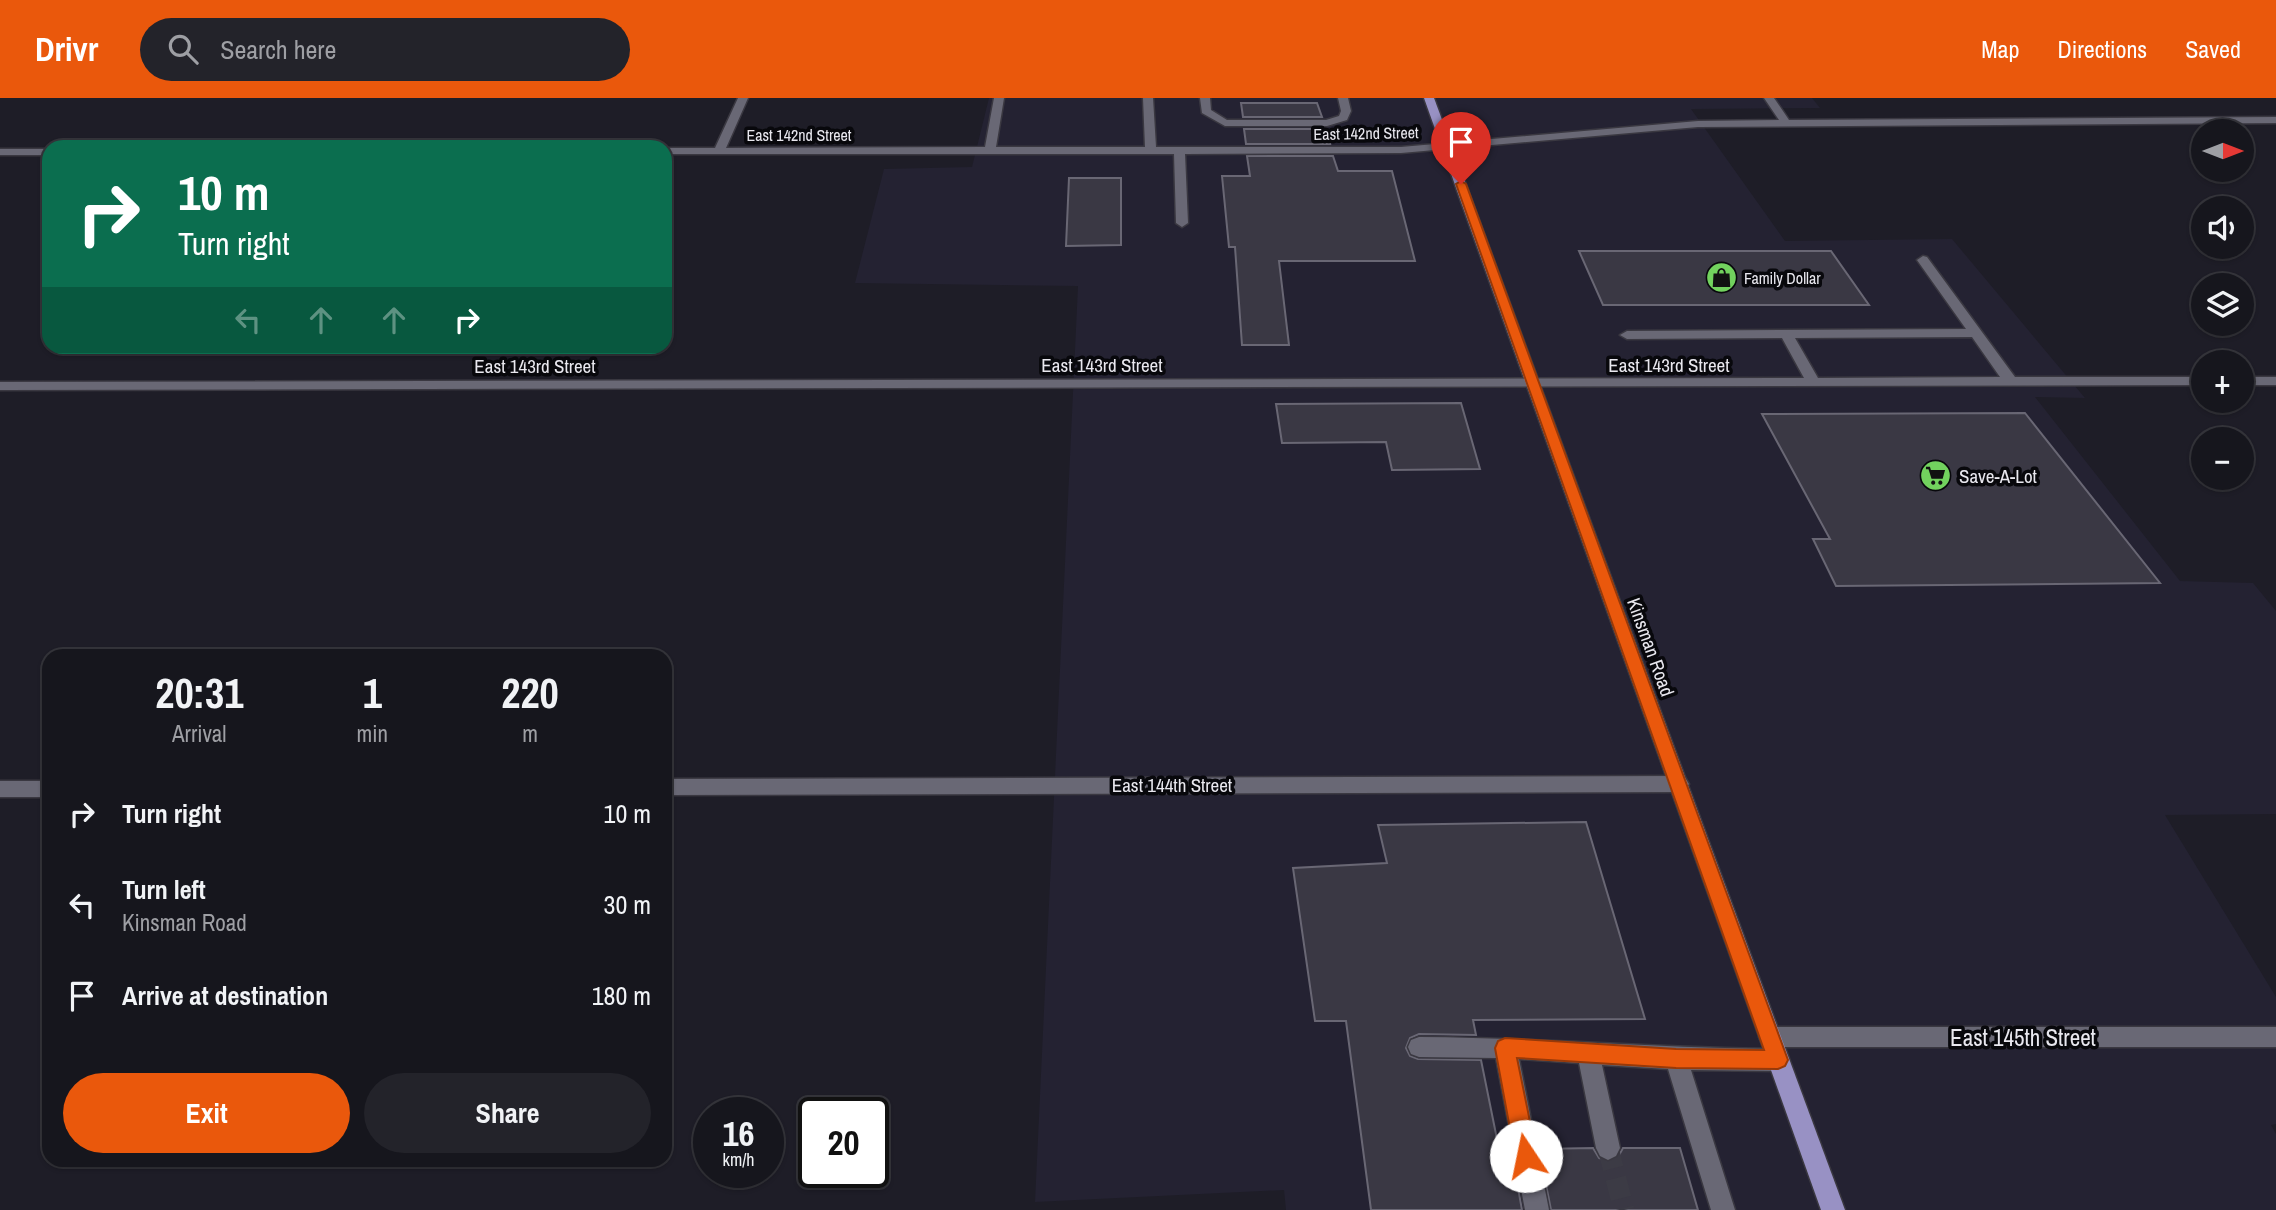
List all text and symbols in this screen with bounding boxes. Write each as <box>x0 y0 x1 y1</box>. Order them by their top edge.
search box <box>140 18 630 81</box>
text: Drivr <box>35 27 98 71</box>
icon: search <box>164 30 202 68</box>
text: Search here <box>220 32 336 67</box>
text: Map <box>1981 33 2019 65</box>
text: Directions <box>2057 33 2147 65</box>
text: Saved <box>2185 33 2241 65</box>
pin <box>1431 112 1491 184</box>
north arrow <box>2191 119 2254 182</box>
map controls <box>2191 119 2254 490</box>
street label: East 142nd Street <box>1313 121 1419 145</box>
icon: arrive <box>1442 123 1480 161</box>
street label: East 142nd Street <box>746 124 852 146</box>
text: 10 m <box>178 159 270 225</box>
icon: right <box>63 168 154 259</box>
button: sound <box>2191 196 2254 259</box>
text: Turn right <box>178 222 290 265</box>
shop icon: Family Dollar <box>1704 261 1738 295</box>
place label: Family Dollar <box>1744 267 1821 289</box>
button: layers <box>2191 273 2254 336</box>
icon: left <box>229 301 267 339</box>
icon: ahead <box>302 301 340 339</box>
icon: ahead <box>375 301 413 339</box>
icon: right <box>448 301 486 339</box>
button: + <box>2191 350 2254 413</box>
street label: East 143rd Street <box>1041 352 1163 378</box>
street label: East 143rd Street <box>1608 352 1730 378</box>
street label: East 143rd Street <box>474 353 596 379</box>
button: − <box>2191 427 2254 490</box>
supermarket icon: Save-A-Lot <box>1919 459 1953 493</box>
place label: Save-A-Lot <box>1959 463 2038 489</box>
street label: Kinsman Road <box>1621 594 1681 700</box>
text: 20:31 <box>155 665 243 721</box>
text: 1 <box>363 665 382 721</box>
text: 220 <box>501 665 559 721</box>
text: Arrival <box>172 718 227 749</box>
text: min <box>357 718 388 749</box>
text: m <box>522 718 538 749</box>
street label: East 144th Street <box>1112 772 1233 798</box>
icon: right <box>63 795 101 833</box>
text: Turn right <box>122 796 221 831</box>
text: 10 m <box>604 796 651 831</box>
text: Turn left <box>122 872 206 907</box>
icon: left <box>63 886 101 924</box>
text: 30 m <box>604 887 651 922</box>
text: Kinsman Road <box>122 907 247 938</box>
icon: arrive <box>63 977 101 1015</box>
text: Arrive at destination <box>122 978 328 1013</box>
text: 180 m <box>592 978 651 1013</box>
street label: East 145th Street <box>1950 1022 2096 1053</box>
button: Exit <box>63 1073 350 1153</box>
button: Share <box>364 1073 651 1153</box>
speed limit sign: 20 <box>798 1097 889 1188</box>
text: 16 <box>723 1110 754 1157</box>
position arrow <box>1489 1119 1563 1193</box>
text: km/h <box>723 1147 755 1172</box>

